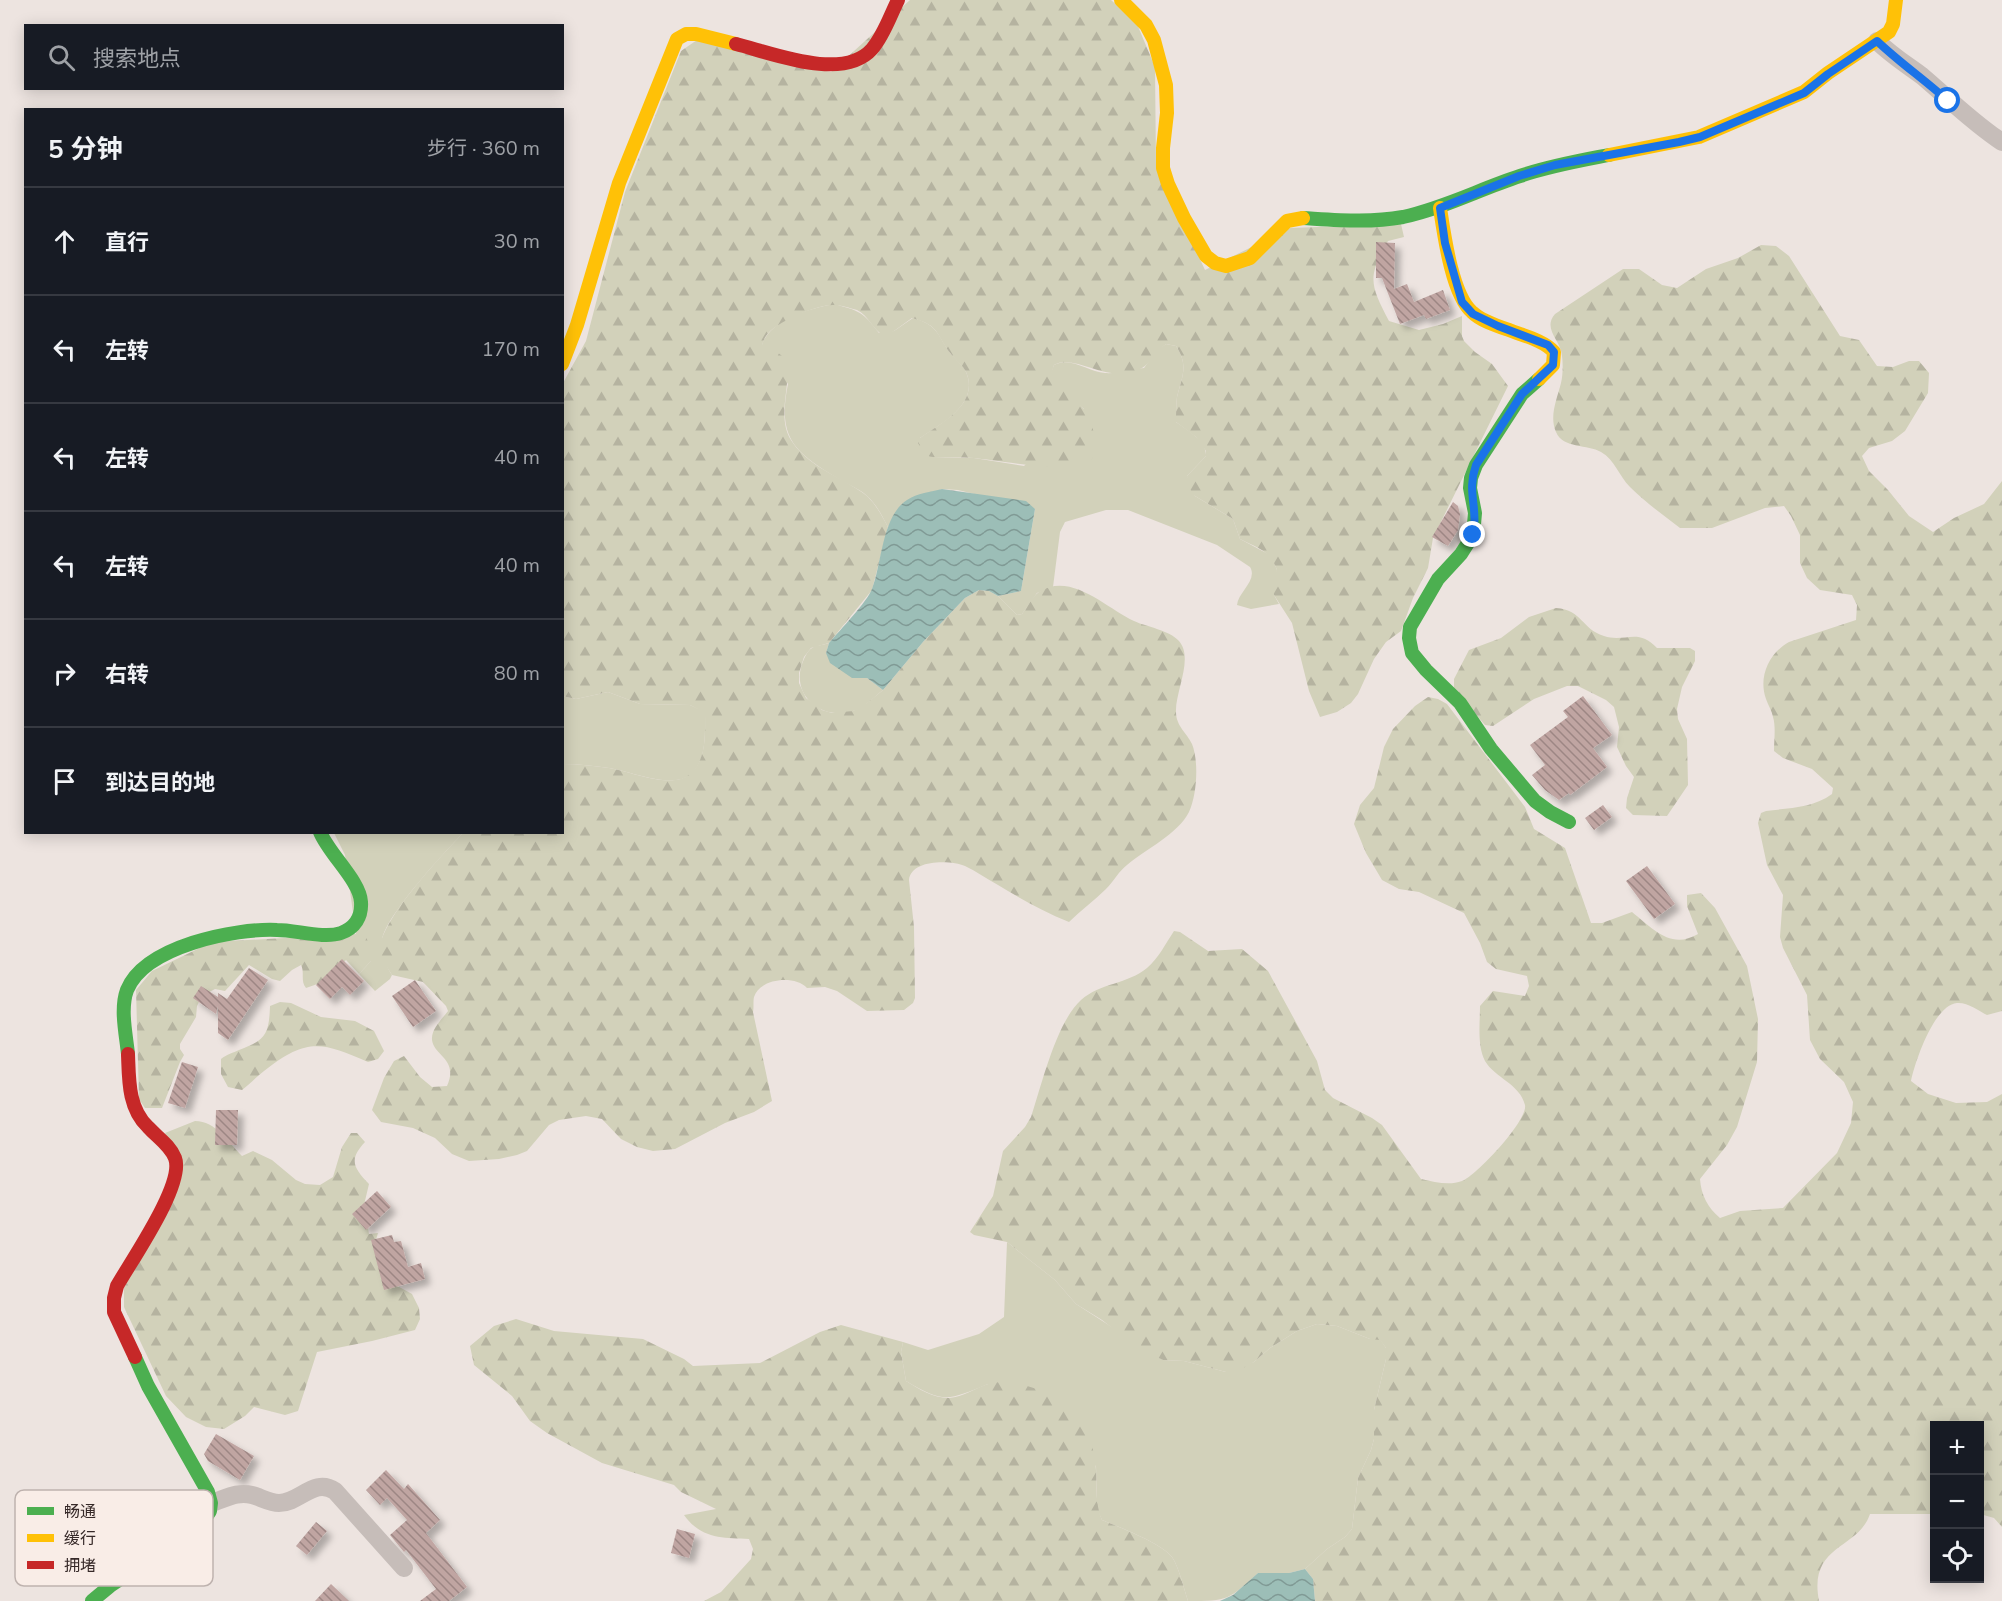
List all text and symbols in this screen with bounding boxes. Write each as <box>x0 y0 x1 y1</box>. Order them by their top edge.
search box <box>24 24 564 90</box>
icon: search <box>45 41 78 74</box>
text: 搜索地点 <box>93 44 181 74</box>
route start <box>1934 87 1960 113</box>
text: 5 分钟 <box>48 132 123 167</box>
text: 步行 · 360 m <box>427 135 540 162</box>
icon: ahead <box>48 225 81 258</box>
text: 直行 <box>105 228 149 258</box>
text: 30 m <box>494 228 540 255</box>
icon: left <box>48 333 81 366</box>
text: 左转 <box>105 336 149 366</box>
text: 170 m <box>482 336 540 363</box>
icon: left <box>48 441 81 474</box>
text: 左转 <box>105 444 149 474</box>
text: 40 m <box>494 444 540 471</box>
route end <box>1459 521 1485 547</box>
icon: left <box>48 549 81 582</box>
text: 左转 <box>105 552 149 582</box>
text: 40 m <box>494 552 540 579</box>
icon: right <box>48 657 81 690</box>
text: 右转 <box>105 660 149 690</box>
text: 80 m <box>494 660 540 687</box>
icon: arrive <box>48 765 81 798</box>
text: 到达目的地 <box>105 768 215 798</box>
map controls <box>1930 1421 1984 1583</box>
button: + <box>1930 1421 1984 1475</box>
button: − <box>1930 1475 1984 1529</box>
legend <box>15 1490 213 1586</box>
text: 畅通 <box>64 1501 96 1523</box>
text: 缓行 <box>64 1528 96 1550</box>
button: locate <box>1930 1529 1984 1583</box>
text: 拥堵 <box>64 1555 96 1577</box>

